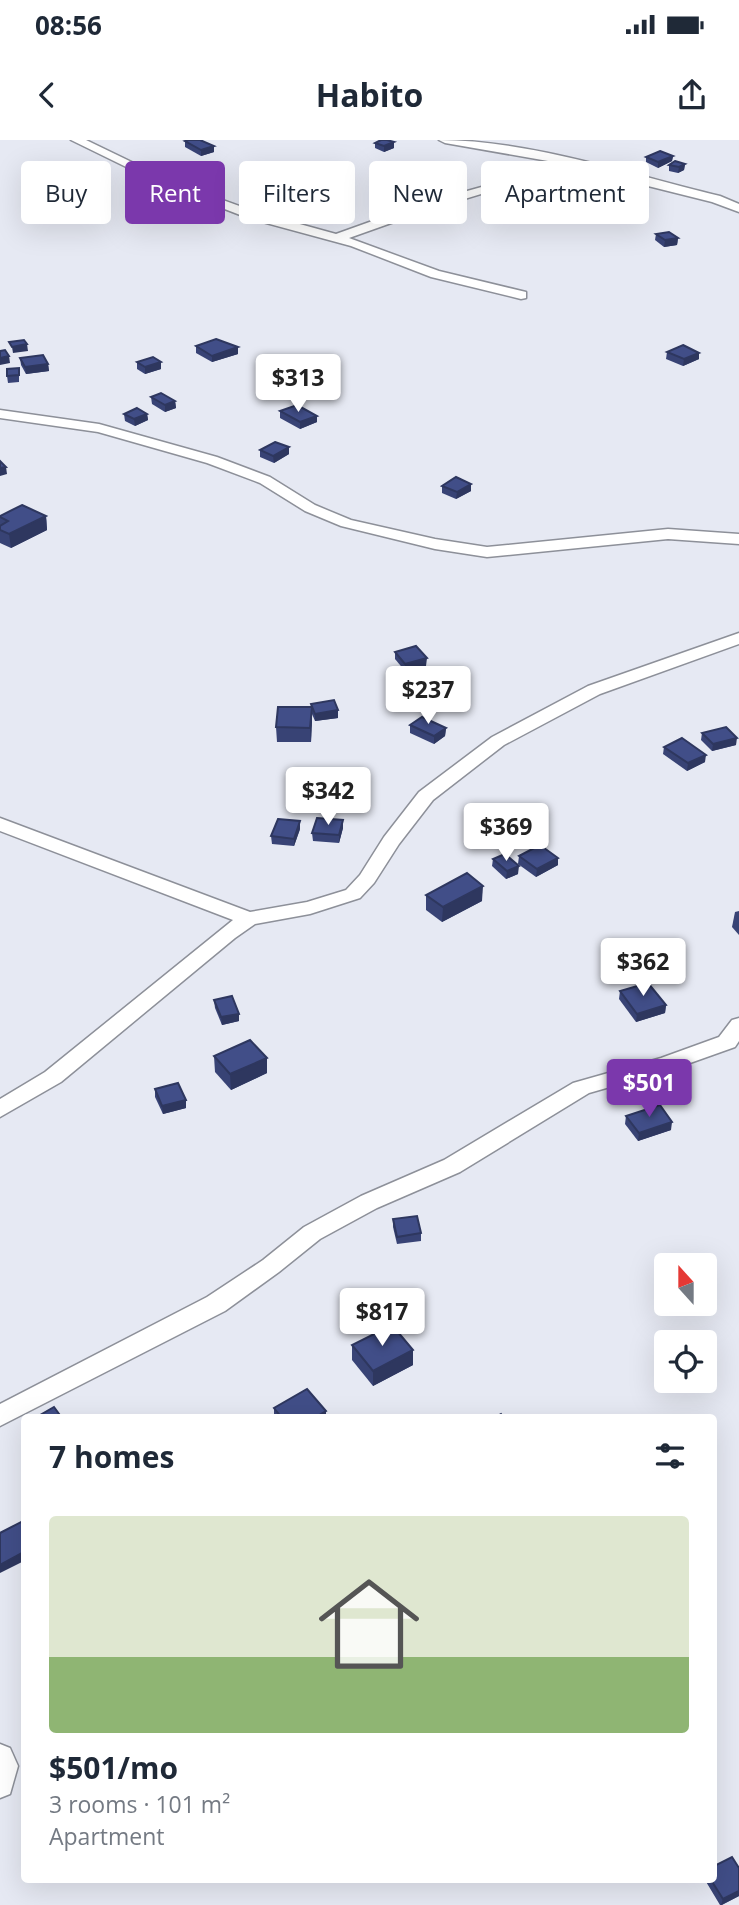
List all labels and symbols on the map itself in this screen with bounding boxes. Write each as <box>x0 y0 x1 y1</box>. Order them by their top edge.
pin: $313 <box>257 355 339 414</box>
pin: $237 <box>387 666 469 726</box>
pin: $342 <box>287 768 369 827</box>
pin: $369 <box>465 804 547 863</box>
pin: $362 <box>602 938 684 998</box>
pin: $501 <box>608 1060 690 1119</box>
north arrow <box>654 1253 718 1316</box>
pin: $817 <box>341 1288 423 1348</box>

